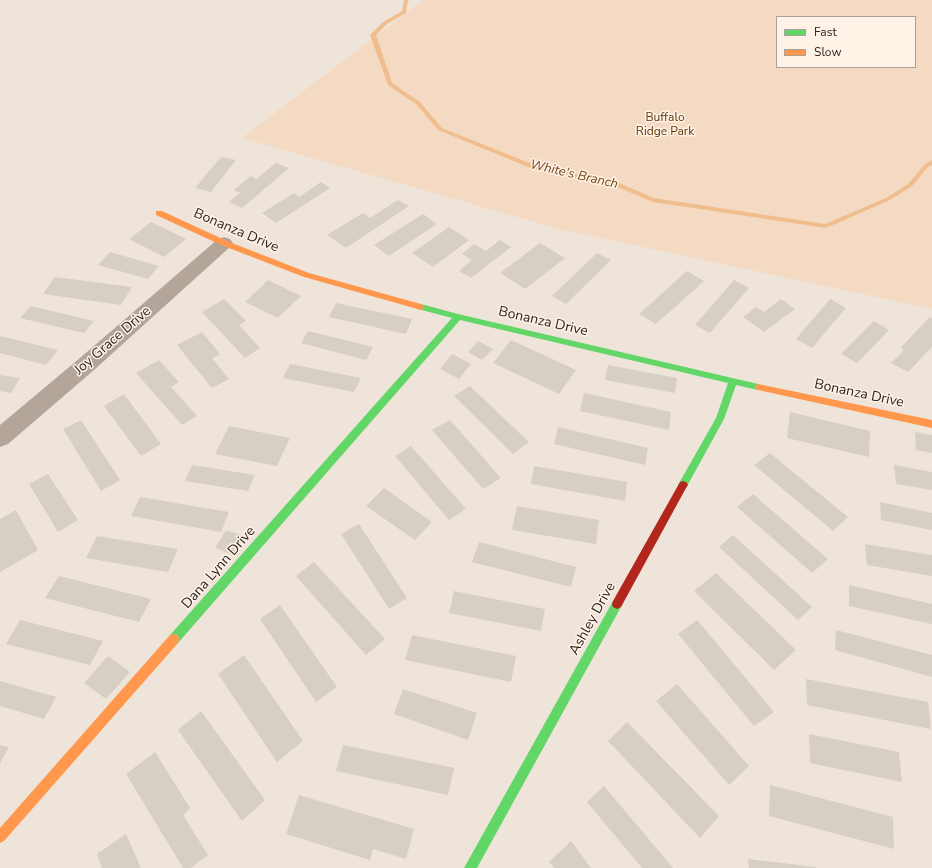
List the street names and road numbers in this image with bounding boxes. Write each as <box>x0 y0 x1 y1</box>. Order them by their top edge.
street label: Bonanza Drive <box>191 205 281 257</box>
street label: Joy Grace Drive <box>71 303 155 379</box>
street label: Bonanza Drive <box>497 304 589 340</box>
street label: Bonanza Drive <box>813 376 905 412</box>
street label: Dana Lynn Drive <box>179 523 259 613</box>
street label: Ashley Drive <box>566 580 620 658</box>

